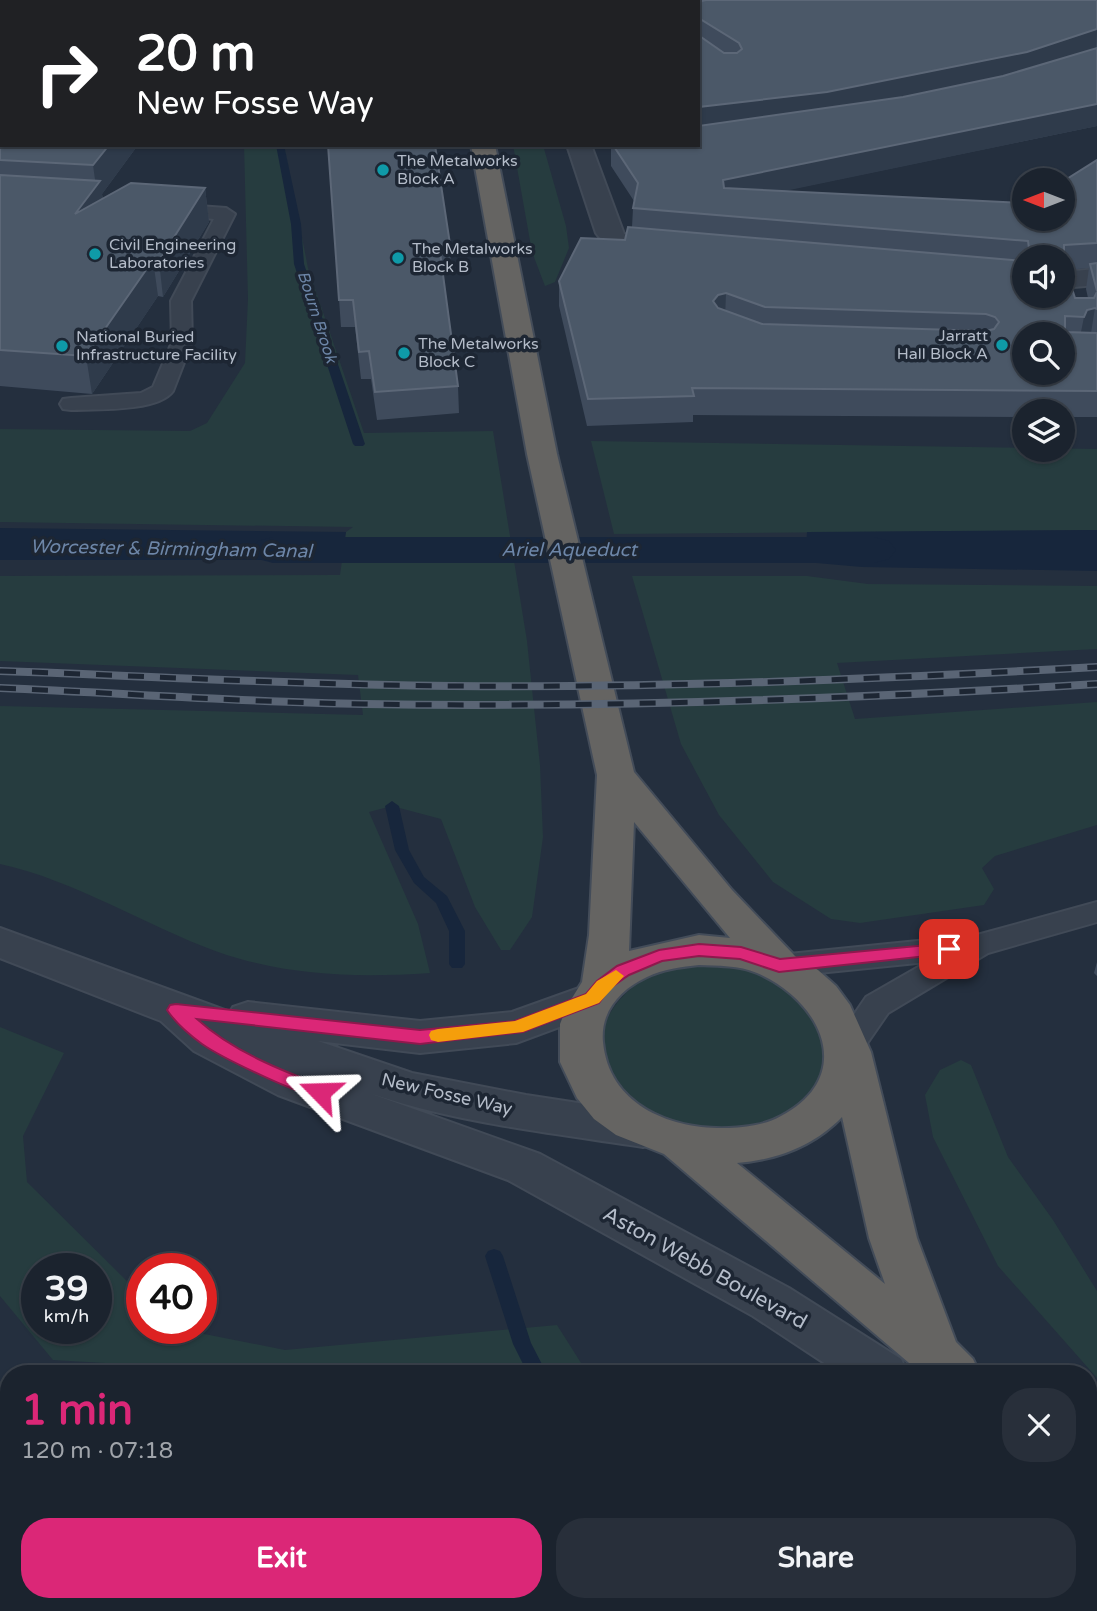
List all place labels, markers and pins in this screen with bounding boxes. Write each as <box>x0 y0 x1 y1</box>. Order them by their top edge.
place label: The Metalworks Block A <box>397 151 518 189</box>
marker: The Metalworks Block A <box>375 162 391 178</box>
place label: Civil Engineering Laboratories <box>109 235 236 273</box>
place label: The Metalworks Block B <box>412 239 533 277</box>
marker: Civil Engineering Laboratories <box>87 246 103 262</box>
marker: The Metalworks Block B <box>390 250 406 266</box>
place label: Jarratt Hall Block A <box>897 326 988 364</box>
place label: National Buried Infrastructure Facility <box>76 327 237 365</box>
place label: The Metalworks Block C <box>418 334 539 372</box>
marker: Jarratt Hall Block A <box>994 337 1010 353</box>
marker: National Buried Infrastructure Facility <box>54 338 70 354</box>
marker: The Metalworks Block C <box>396 345 412 361</box>
pin <box>919 919 979 979</box>

